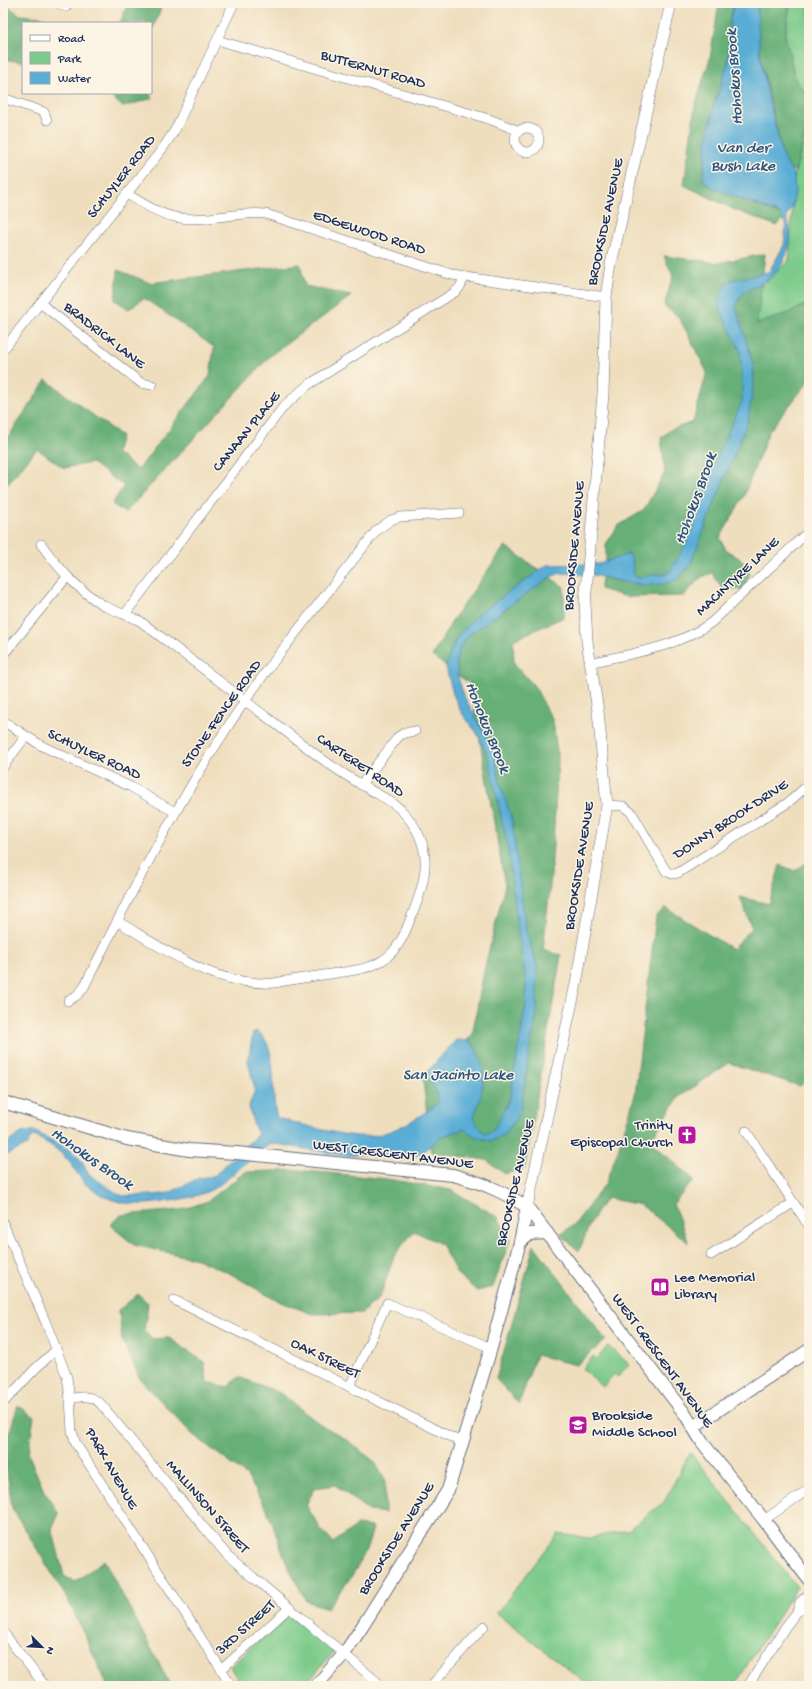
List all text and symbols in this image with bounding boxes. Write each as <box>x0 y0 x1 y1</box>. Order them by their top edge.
legend <box>22 22 152 94</box>
water label: Hohokus Brook <box>723 26 749 126</box>
text: Road <box>58 33 85 47</box>
street label: BUTTERNUT ROAD <box>317 46 428 94</box>
text: Park <box>57 53 83 67</box>
text: Water <box>58 73 92 87</box>
street label: SCHUYLER ROAD <box>84 131 160 222</box>
water label: Van der Bush Lake <box>711 140 776 177</box>
street label: BROOKSIDE AVENUE <box>584 156 628 288</box>
street label: EDGEWOOD ROAD <box>310 206 428 260</box>
street label: BRADRICK LANE <box>59 298 149 374</box>
street label: CANAAN PLACE <box>209 388 285 476</box>
water label: Hohokus Brook <box>672 449 723 547</box>
street label: BROOKSIDE AVENUE <box>560 480 590 612</box>
street label: MACINTYRE LANE <box>692 533 784 620</box>
street label: STONE FENCE ROAD <box>178 656 266 772</box>
water label: Hohokus Brook <box>459 680 514 778</box>
street label: SCHUYLER ROAD <box>44 725 144 785</box>
street label: CARTERET ROAD <box>313 730 407 802</box>
street label: DONNY BROOK DRIVE <box>669 776 792 864</box>
street label: BROOKSIDE AVENUE <box>561 800 599 932</box>
water label: San Jacinto Lake <box>403 1067 514 1086</box>
street label: BROOKSIDE AVENUE <box>492 1117 539 1249</box>
place label: Trinity Episcopal Church <box>570 1117 674 1152</box>
church icon: Trinity Episcopal Church <box>676 1124 698 1146</box>
water label: Hohokus Brook <box>46 1125 137 1196</box>
street label: WEST CRESCENT AVENUE <box>312 1136 475 1174</box>
place label: Lee Memorial Library <box>674 1269 755 1304</box>
library icon: Lee Memorial Library <box>649 1276 671 1298</box>
street label: WEST CRESCENT AVENUE <box>607 1290 717 1432</box>
street label: OAK STREET <box>287 1335 364 1384</box>
place label: Brookside Middle School <box>591 1407 677 1442</box>
school or university icon: Brookside Middle School <box>567 1414 589 1436</box>
street label: PARK AVENUE <box>80 1424 142 1514</box>
street label: MALLINSON STREET <box>161 1457 253 1558</box>
street label: BROOKSIDE AVENUE <box>355 1479 439 1599</box>
street label: 3RD STREET <box>212 1596 280 1660</box>
north arrow <box>22 1627 62 1667</box>
text: N <box>42 1645 56 1656</box>

